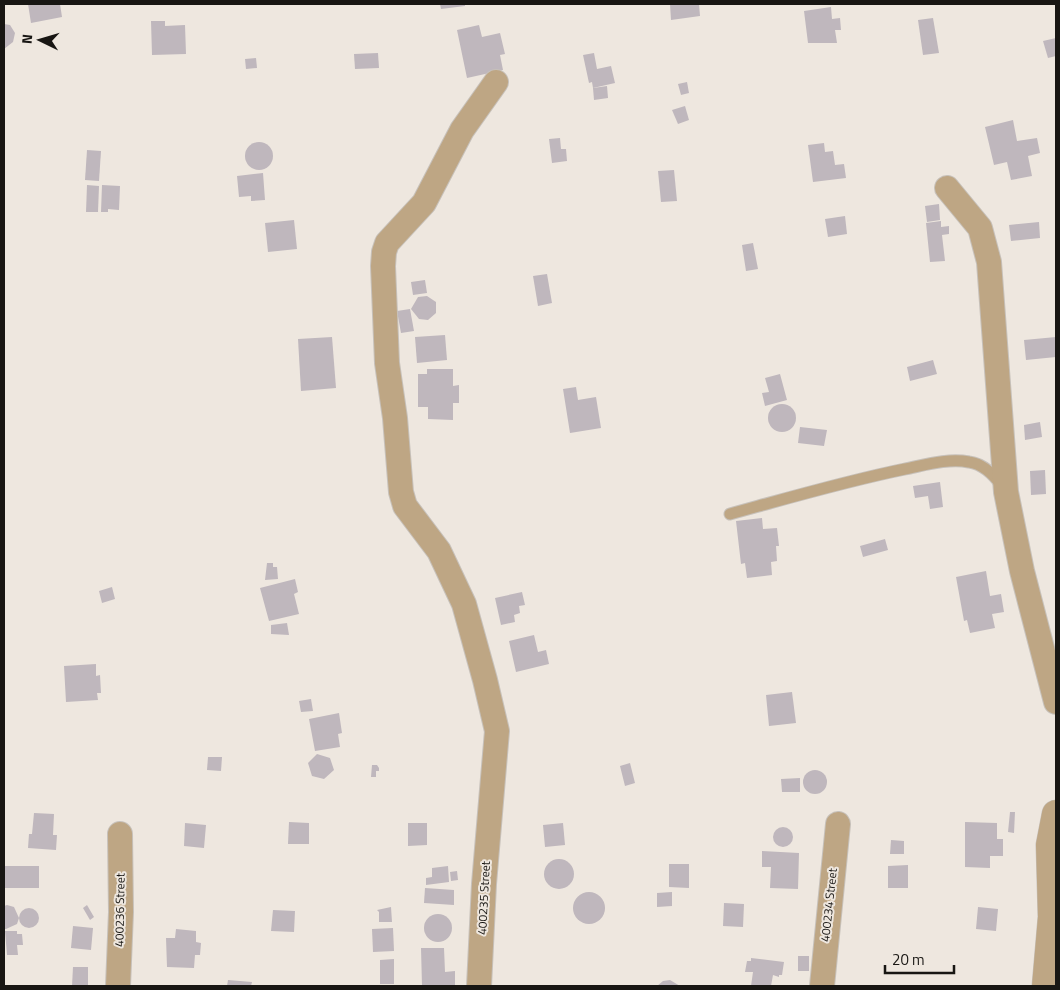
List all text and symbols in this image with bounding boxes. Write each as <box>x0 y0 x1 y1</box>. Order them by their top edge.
north arrow <box>15 15 65 65</box>
text: N <box>16 33 37 45</box>
street label: 400235 Street <box>472 860 495 935</box>
street label: 400234 Street <box>815 866 842 943</box>
street label: 400236 Street <box>109 872 130 947</box>
scale bar <box>885 942 954 974</box>
text: 20 m <box>892 948 925 971</box>

